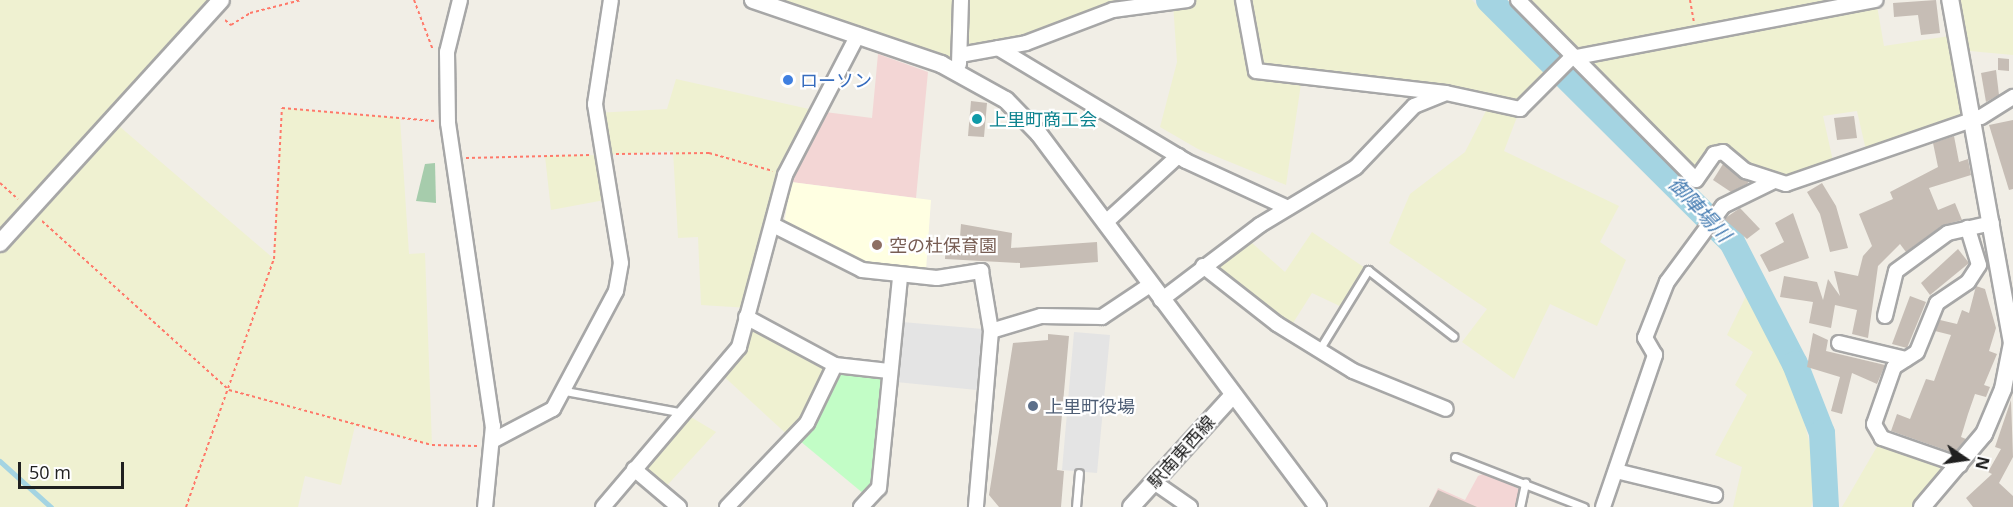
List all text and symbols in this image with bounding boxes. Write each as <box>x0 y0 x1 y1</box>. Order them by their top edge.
place label: ローソン <box>800 69 872 91</box>
marker: ローソン <box>781 73 795 87</box>
place label: 上里町商工会 <box>989 108 1097 130</box>
marker: 上里町商工会 <box>970 112 984 126</box>
water label: 御陣場川 <box>1664 172 1736 246</box>
place label: 空の杜保育園 <box>889 234 997 256</box>
marker: 空の杜保育園 <box>870 238 884 252</box>
place label: 上里町役場 <box>1045 395 1135 417</box>
marker: 上里町役場 <box>1026 399 1040 413</box>
street label: 駅南東西線 <box>1143 411 1219 493</box>
north arrow <box>1935 429 1995 489</box>
scale bar <box>21 450 128 488</box>
text: N <box>1970 454 1995 472</box>
text: 50 m <box>29 460 71 484</box>

